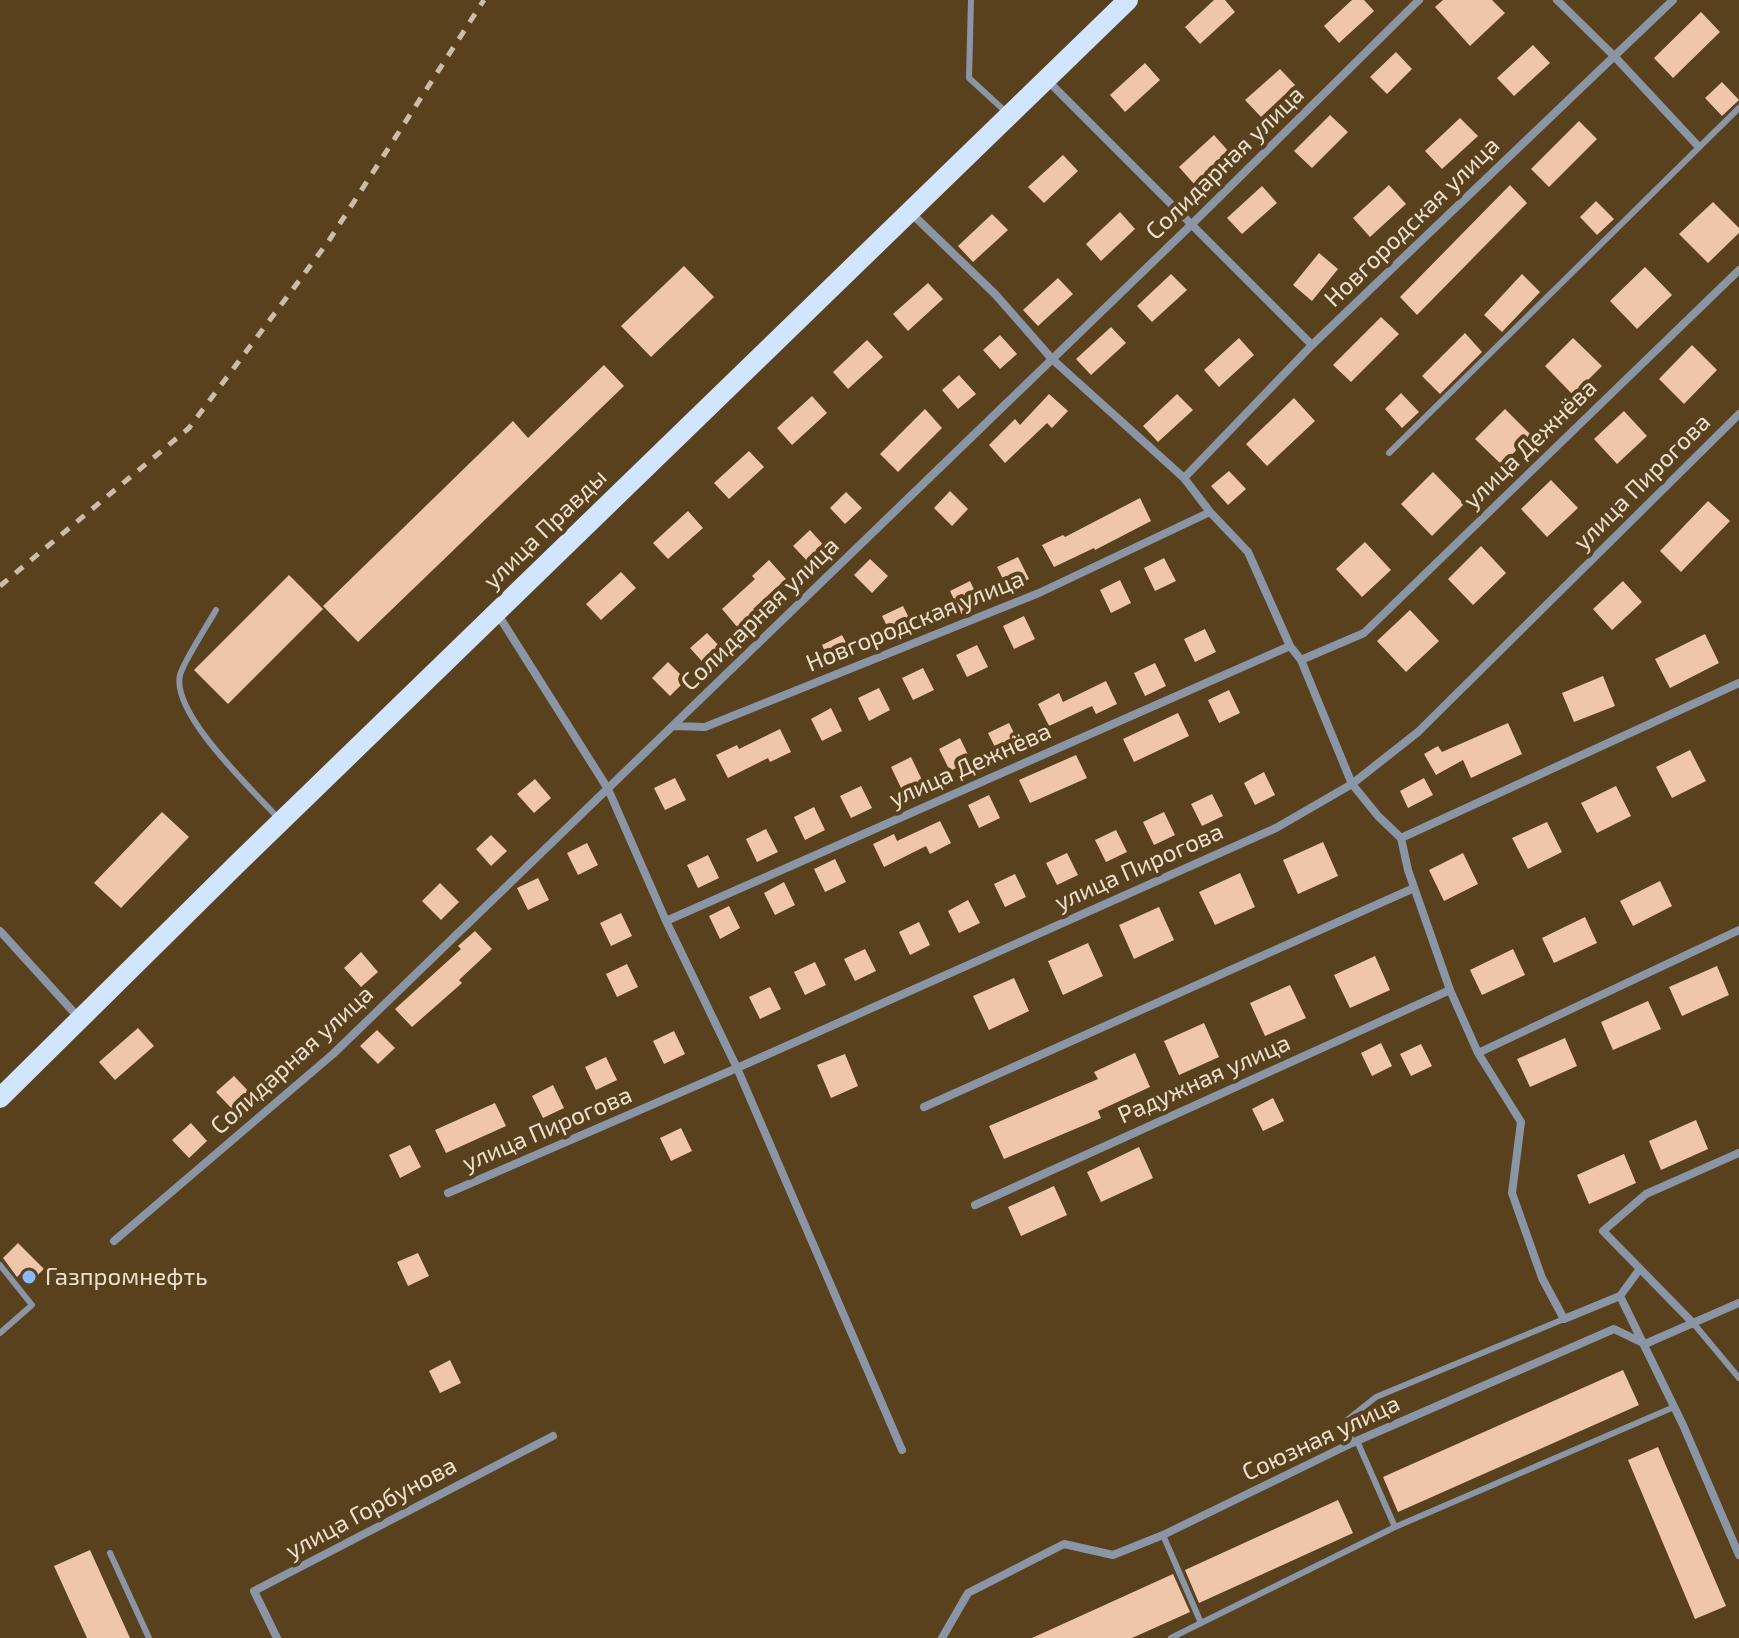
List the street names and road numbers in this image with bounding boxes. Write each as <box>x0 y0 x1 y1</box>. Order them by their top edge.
street label: Солидарная улица <box>1140 80 1310 246</box>
street label: Новгородская улица <box>1318 131 1506 313</box>
street label: улица Дежнёва <box>1457 373 1603 515</box>
street label: улица Пирогова <box>1568 408 1716 556</box>
street label: улица Правды <box>477 463 613 595</box>
street label: Солидарная улица <box>675 531 845 697</box>
street label: Новгородская улица <box>802 564 1028 678</box>
street label: улица Дежнёва <box>885 716 1055 814</box>
street label: улица Пирогова <box>1050 817 1228 917</box>
street label: Солидарная улица <box>205 980 379 1140</box>
street label: Радужная улица <box>1113 1028 1295 1130</box>
street label: улица Пирогова <box>458 1080 636 1178</box>
street label: Союзная улица <box>1238 1389 1404 1487</box>
street label: улица Горбунова <box>281 1451 461 1565</box>

